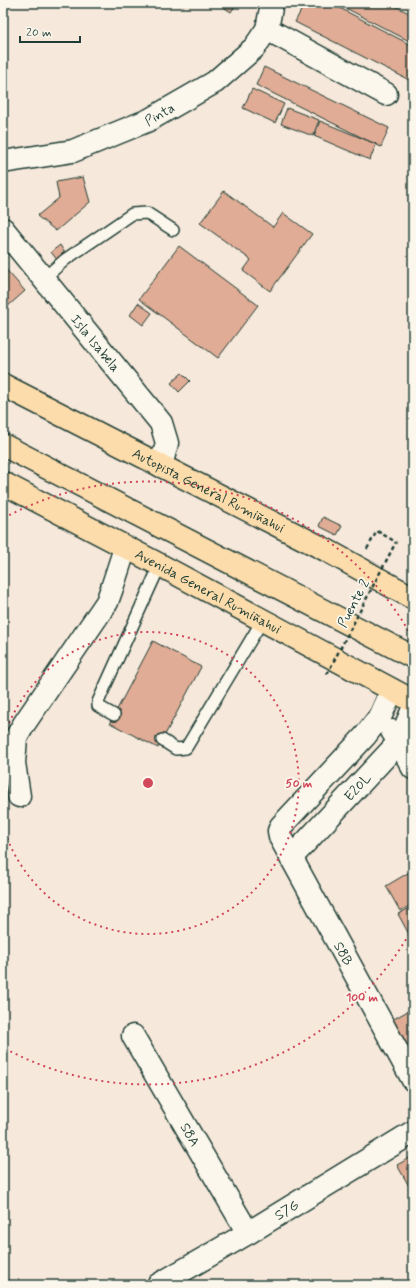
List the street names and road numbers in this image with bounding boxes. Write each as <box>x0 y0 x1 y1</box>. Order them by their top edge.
street label: Pinta <box>142 99 178 131</box>
street label: Isla Isabela <box>66 311 124 376</box>
street label: Autopista General Rumiñahui <box>129 445 288 537</box>
street label: Avenida General Rumiñahui <box>132 546 284 638</box>
street label: Puente 2 <box>334 576 374 631</box>
street label: E20L <box>340 770 375 805</box>
street label: S8B <box>329 939 357 969</box>
street label: S8A <box>176 1120 204 1150</box>
street label: S7G <box>271 1196 303 1225</box>

